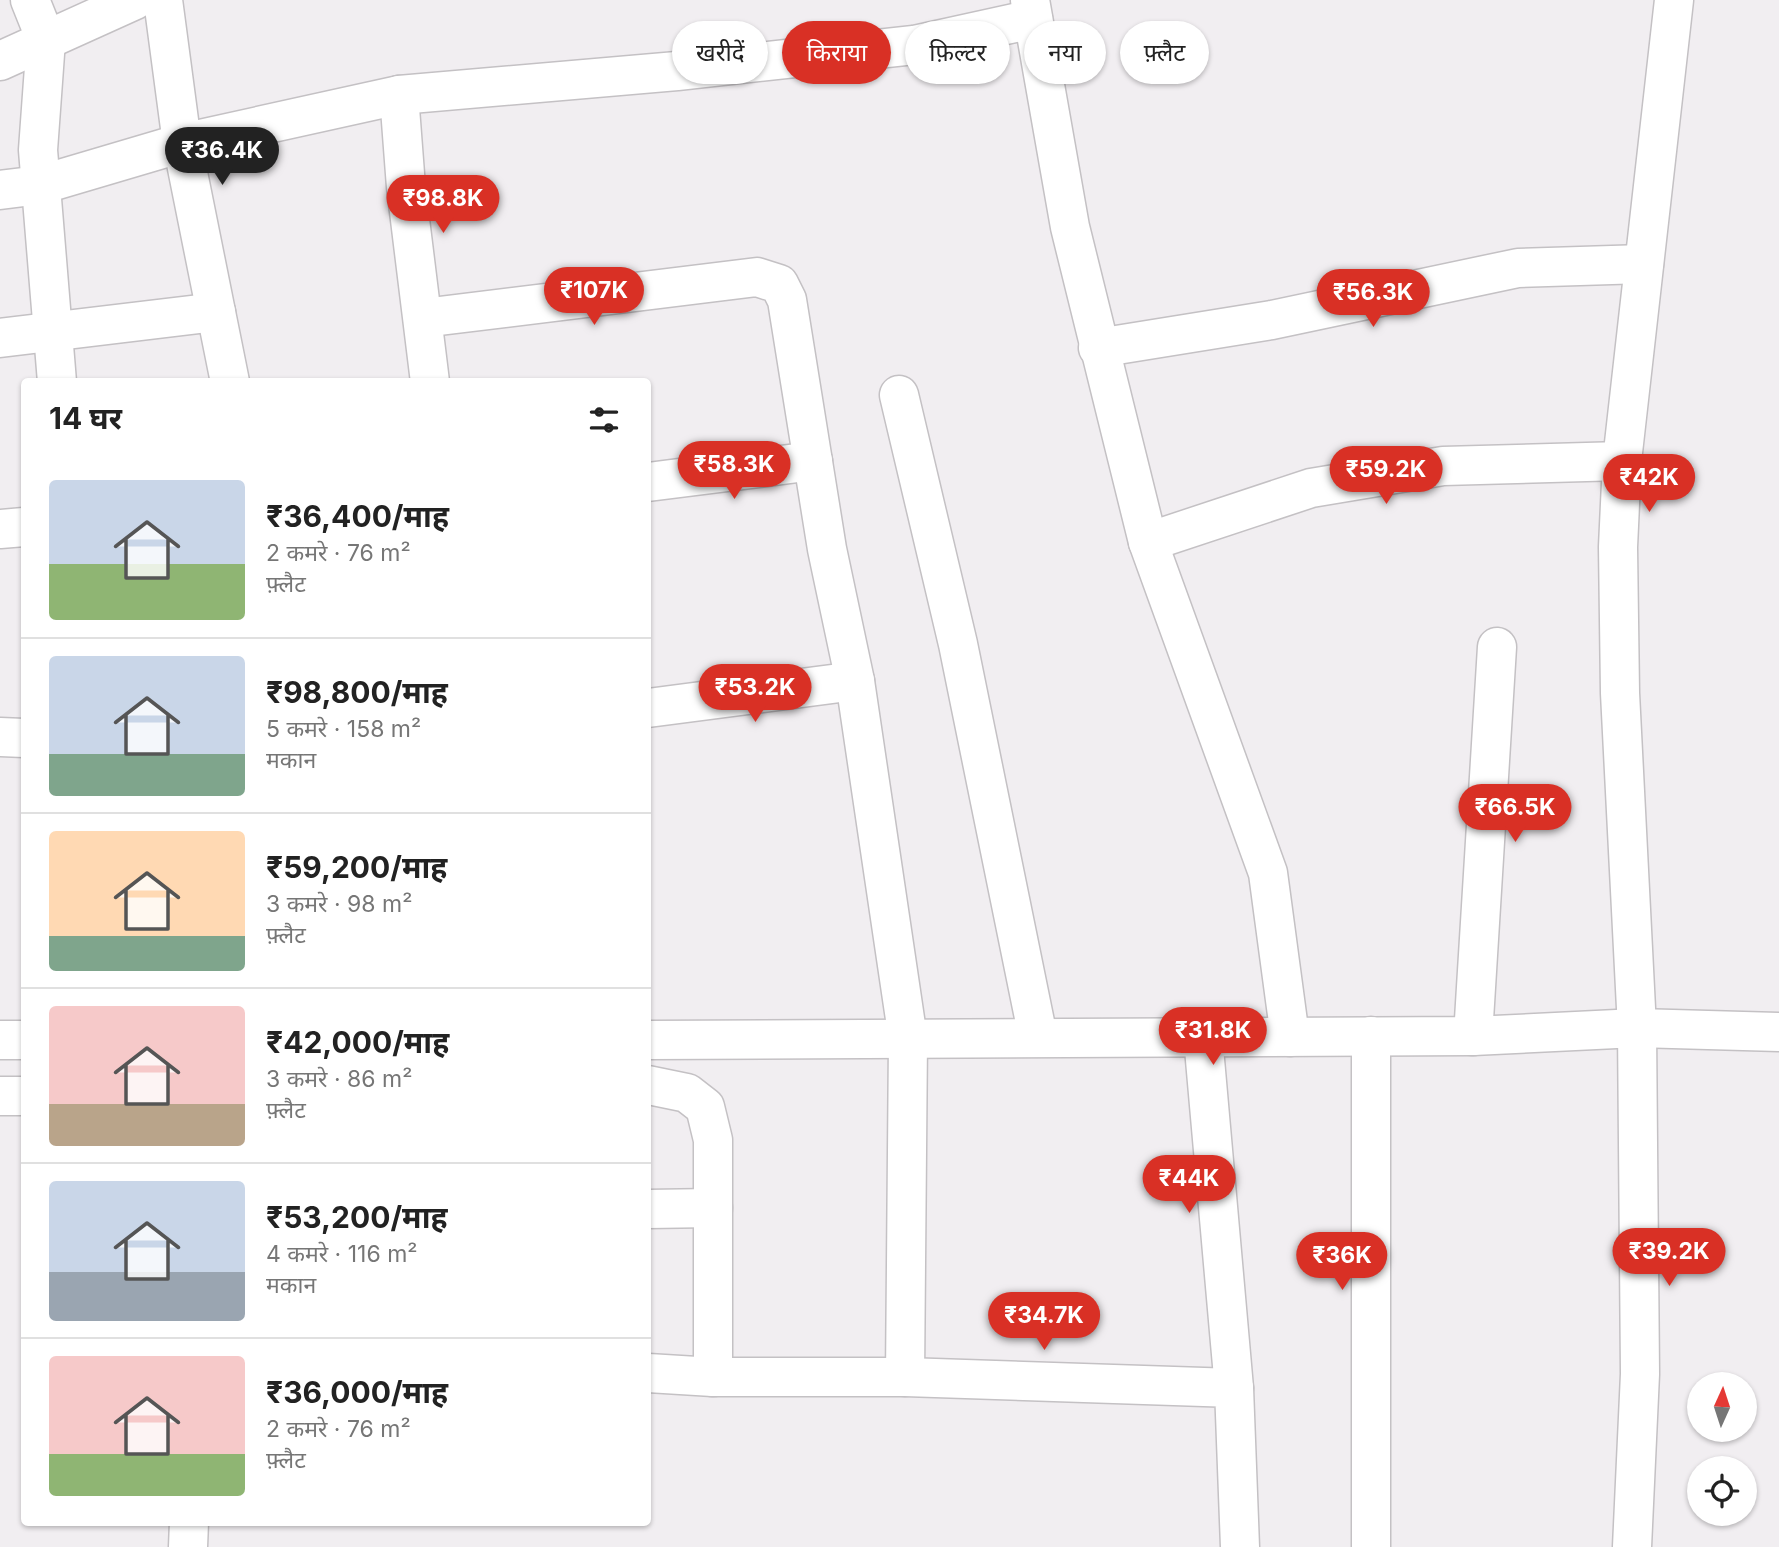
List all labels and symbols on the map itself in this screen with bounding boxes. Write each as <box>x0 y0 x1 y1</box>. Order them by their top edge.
pin: ₹36.4K <box>165 128 279 187</box>
pin: ₹98.8K <box>386 176 500 235</box>
pin: ₹107K <box>545 268 643 327</box>
pin: ₹56.3K <box>1316 270 1430 329</box>
pin: ₹58.3K <box>677 442 791 501</box>
pin: ₹59.2K <box>1329 447 1443 506</box>
pin: ₹42K <box>1608 454 1690 514</box>
pin: ₹53.2K <box>698 664 812 724</box>
pin: ₹66.5K <box>1458 784 1572 844</box>
pin: ₹31.8K <box>1156 1007 1270 1067</box>
pin: ₹44K <box>1148 1156 1230 1215</box>
pin: ₹39.2K <box>1612 1228 1726 1288</box>
pin: ₹36K <box>1301 1232 1383 1292</box>
pin: ₹34.7K <box>987 1292 1101 1352</box>
north arrow <box>1687 1372 1757 1442</box>

